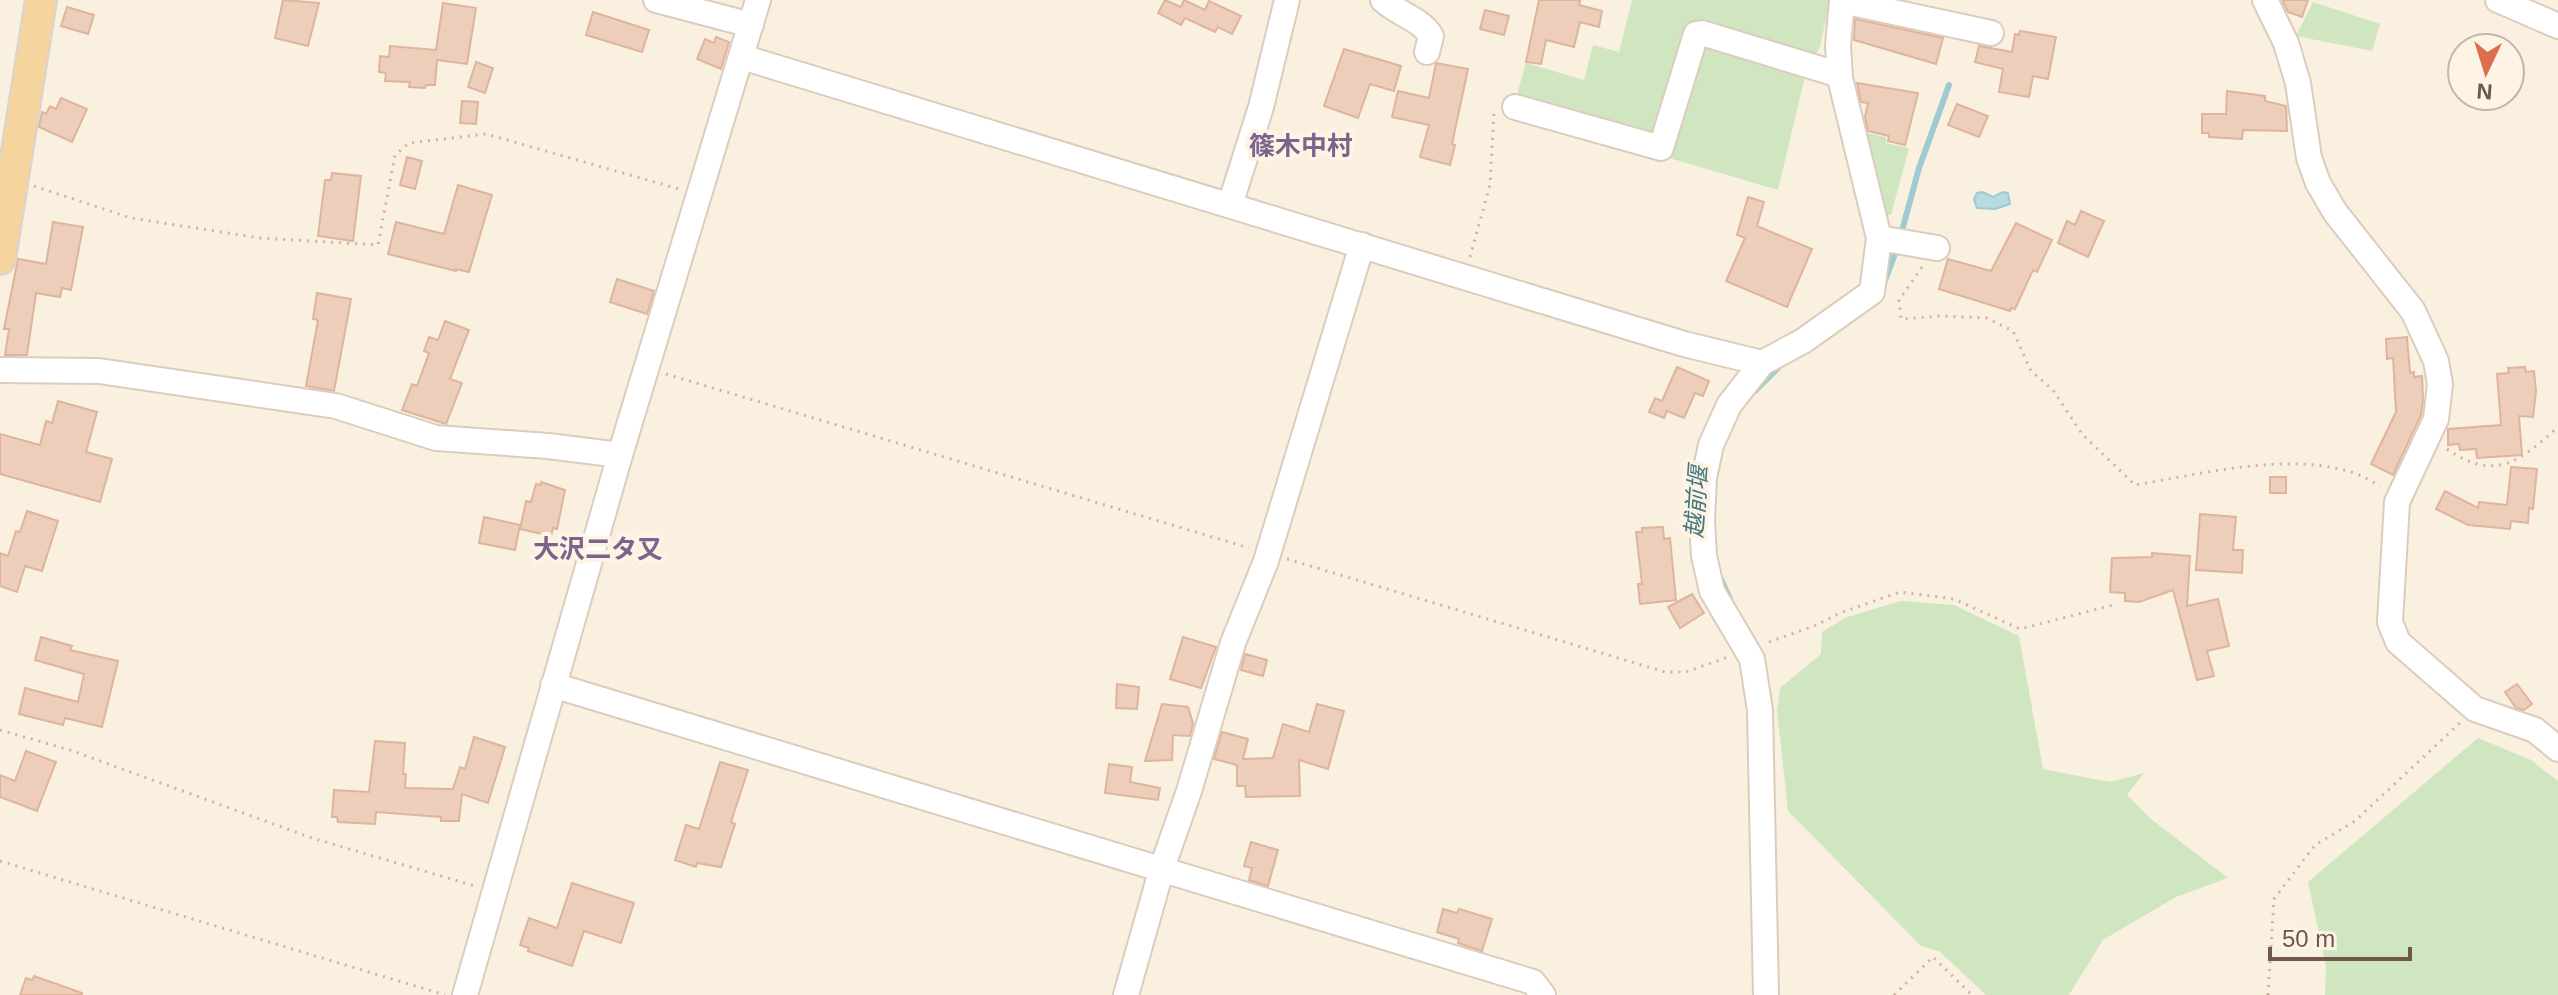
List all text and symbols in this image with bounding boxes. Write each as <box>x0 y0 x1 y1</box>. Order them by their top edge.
north arrow <box>2446 32 2526 112</box>
text: N <box>2476 78 2493 104</box>
district label: 篠木中村 <box>1249 131 1353 161</box>
water label: 越前堰 <box>1680 461 1712 539</box>
district label: 大沢二タ又 <box>533 534 663 564</box>
scale bar <box>2270 911 2410 961</box>
text: 50 m <box>2282 925 2335 952</box>

